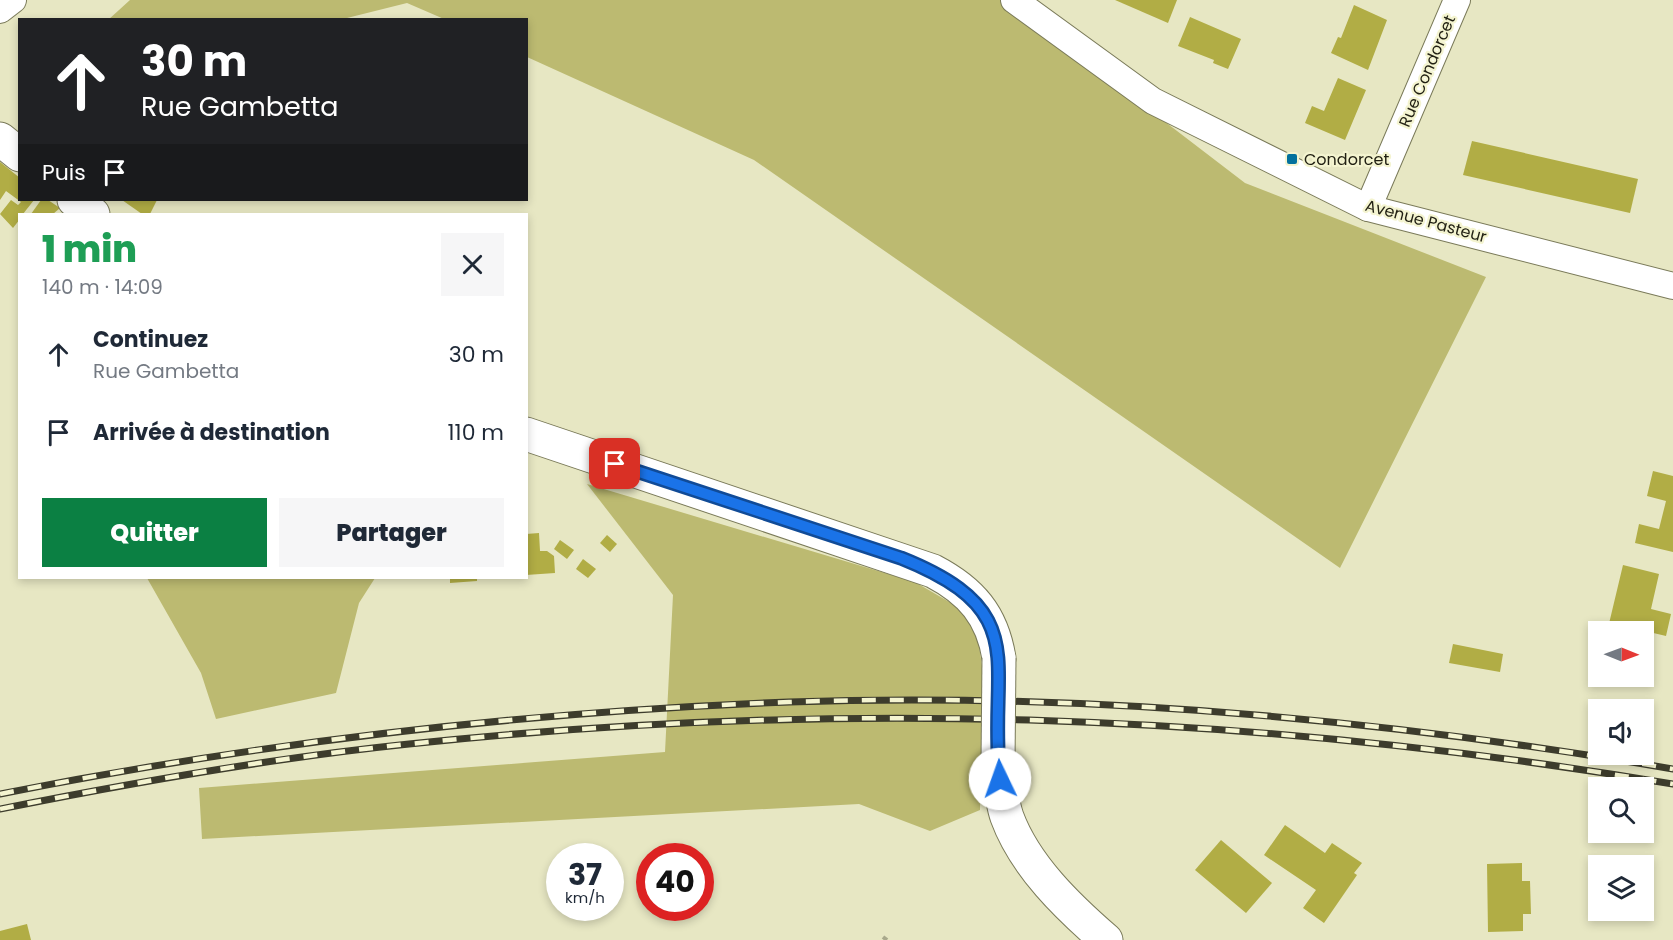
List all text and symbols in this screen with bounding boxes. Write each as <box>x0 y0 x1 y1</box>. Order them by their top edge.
street label: Rue Condorcet <box>1393 11 1461 130</box>
text: 30 m <box>141 32 247 91</box>
icon: ahead <box>42 42 120 120</box>
text: Rue Gambetta <box>141 88 339 125</box>
place label: Condorcet <box>1304 148 1389 171</box>
marker: Condorcet <box>1285 152 1299 166</box>
icon: arrive <box>98 156 131 189</box>
text: Puis <box>42 157 86 188</box>
street label: Avenue Pasteur <box>1363 194 1489 248</box>
text: 1 min <box>42 224 137 275</box>
button: close <box>441 233 504 296</box>
text: 140 m · 14:09 <box>42 273 163 301</box>
text: Continuez <box>93 324 208 355</box>
icon: ahead <box>42 338 75 371</box>
text: 30 m <box>449 339 504 370</box>
text: Rue Gambetta <box>93 357 239 385</box>
icon: arrive <box>42 416 75 449</box>
text: Arrivée à destination <box>93 417 330 448</box>
text: 110 m <box>448 417 504 448</box>
pin <box>589 438 640 489</box>
icon: arrive <box>598 447 631 480</box>
button: Quitter <box>42 498 267 567</box>
button: Partager <box>279 498 504 567</box>
north arrow <box>1588 621 1654 687</box>
map controls <box>1588 621 1654 921</box>
button: sound <box>1588 699 1654 765</box>
position arrow <box>968 747 1032 811</box>
button: search <box>1588 777 1654 843</box>
speed limit sign: 40 <box>636 843 714 921</box>
text: 37 <box>568 853 602 896</box>
button: layers <box>1588 855 1654 921</box>
text: km/h <box>565 887 605 908</box>

